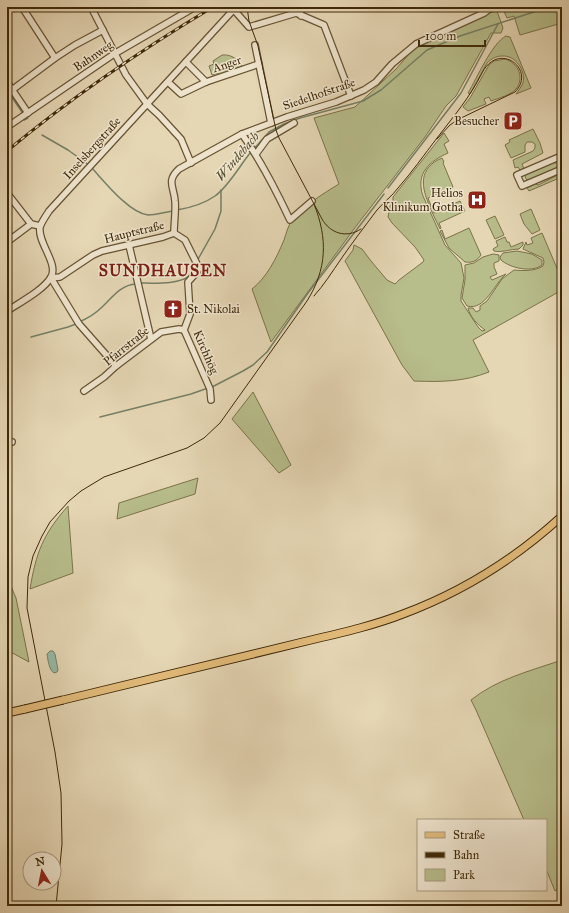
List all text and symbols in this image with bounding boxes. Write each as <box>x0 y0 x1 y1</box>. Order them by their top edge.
scale bar <box>419 22 485 48</box>
text: 100 m <box>425 29 456 43</box>
street label: Bahnweg <box>71 38 116 75</box>
street label: Anger <box>210 52 244 77</box>
street label: Siedelhofstraße <box>281 75 357 113</box>
parking icon: Besucher <box>502 110 524 132</box>
street label: Inselsbergstraße <box>60 114 124 183</box>
place label: Besucher <box>454 114 499 128</box>
water label: Windebach <box>213 128 263 184</box>
place label: Helios Klinikum Gotha <box>383 186 464 214</box>
hospital icon: Helios Klinikum Gotha <box>466 189 488 211</box>
street label: Hauptstraße <box>102 218 166 246</box>
district label: SUNDHAUSEN <box>99 261 227 280</box>
church icon: St. Nikolai <box>162 298 184 320</box>
place label: St. Nikolai <box>187 302 241 316</box>
street label: Pfarrstraße <box>100 323 152 369</box>
street label: Kirchhög <box>190 328 222 377</box>
legend <box>417 819 547 891</box>
text: Straße <box>453 828 485 842</box>
text: Bahn <box>453 848 480 862</box>
north arrow <box>22 851 62 891</box>
text: N <box>35 854 47 869</box>
text: Park <box>453 868 475 882</box>

